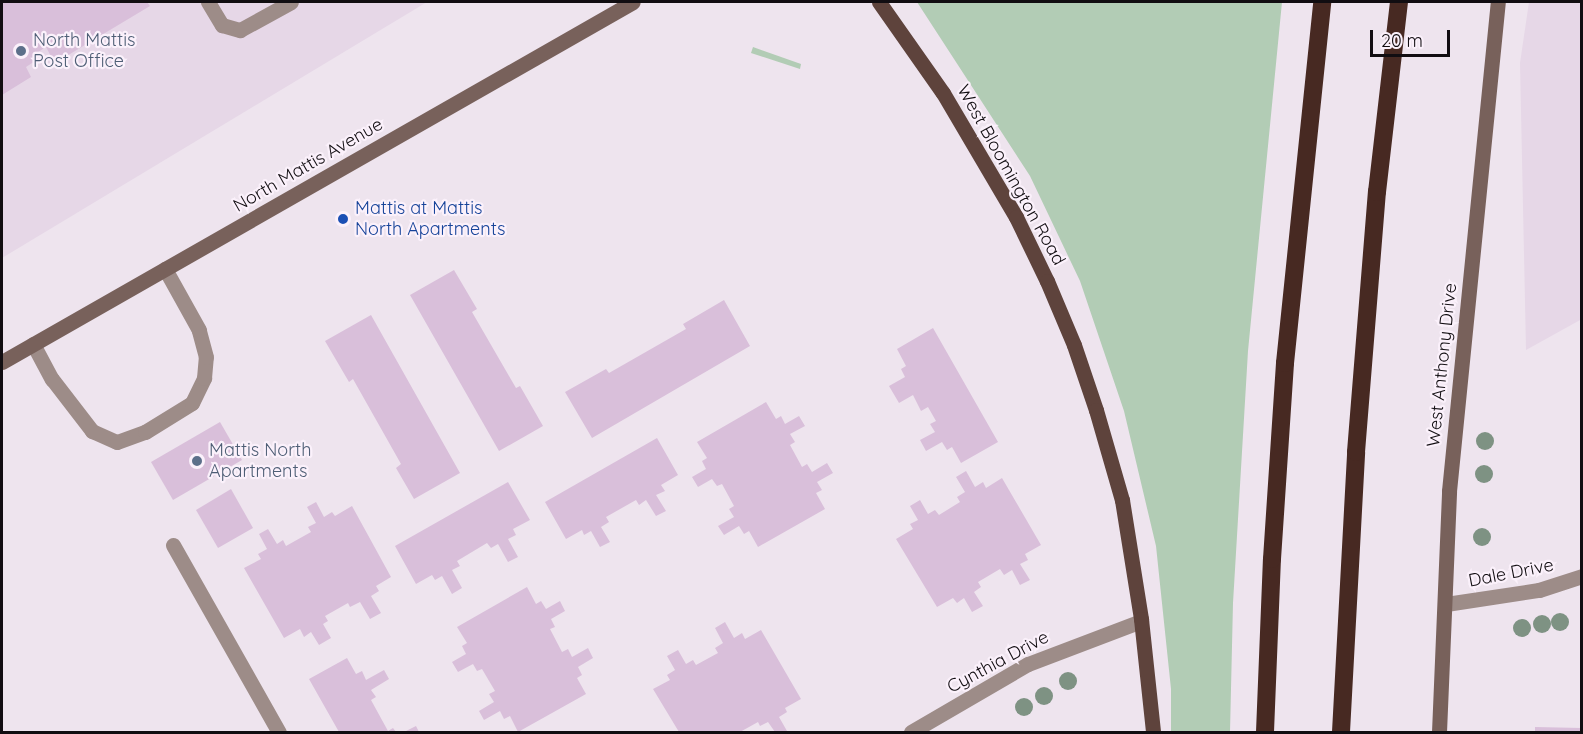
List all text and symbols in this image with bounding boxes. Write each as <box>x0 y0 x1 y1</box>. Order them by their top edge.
scale bar <box>1373 18 1452 56</box>
text: 20 m <box>1381 29 1423 52</box>
place label: North Mattis Post Office <box>33 30 135 72</box>
marker: North Mattis Post Office <box>14 44 28 58</box>
street label: West Bloomington Road <box>952 81 1070 269</box>
street label: North Mattis Avenue <box>229 113 387 217</box>
place label: Mattis at Mattis North Apartments <box>355 198 506 240</box>
marker: Mattis at Mattis North Apartments <box>336 212 350 226</box>
street label: West Anthony Drive <box>1423 282 1461 448</box>
place label: Mattis North Apartments <box>209 440 311 482</box>
marker: Mattis North Apartments <box>190 454 204 468</box>
street label: Dale Drive <box>1467 554 1555 592</box>
street label: Cynthia Drive <box>944 626 1052 698</box>

